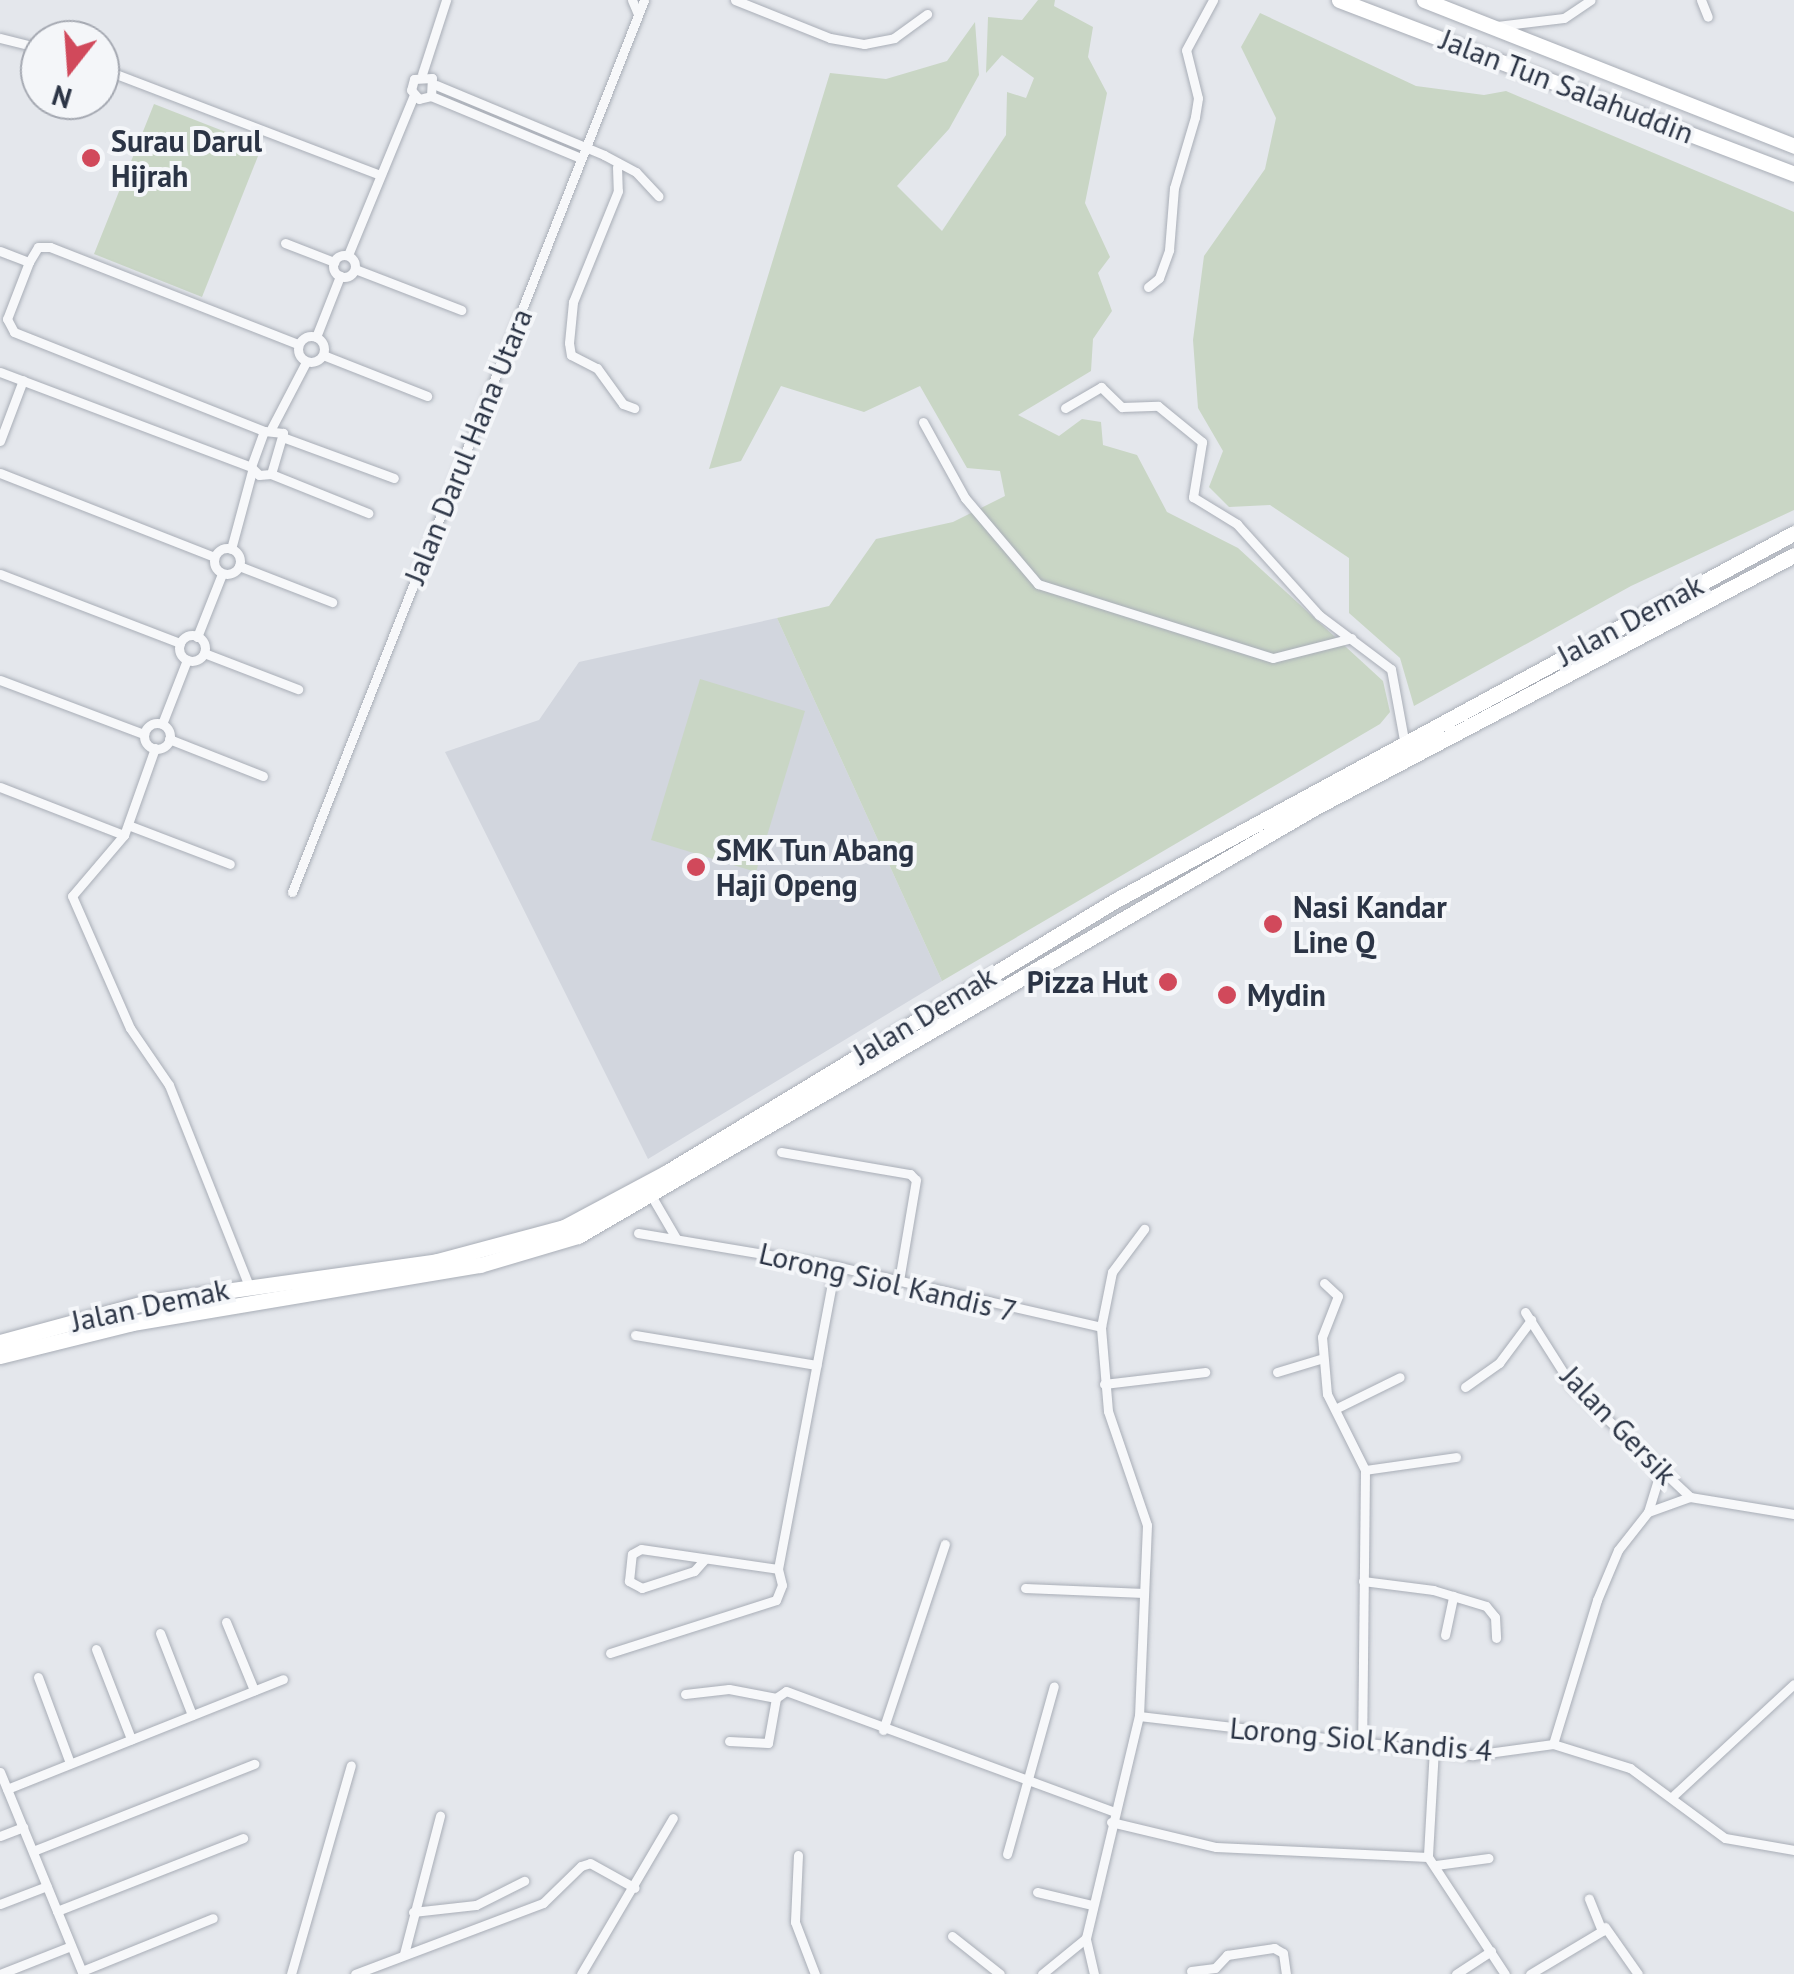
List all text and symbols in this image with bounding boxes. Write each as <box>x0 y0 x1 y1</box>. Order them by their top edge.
north arrow <box>20 20 120 120</box>
street label: Jalan Tun Salahuddin <box>1435 21 1699 151</box>
text: N <box>47 77 76 118</box>
place label: Surau Darul Hijrah <box>111 123 262 194</box>
marker: Surau Darul Hijrah <box>80 147 102 169</box>
street label: Jalan Darul Hana Utara <box>396 303 540 589</box>
street label: Jalan Demak <box>1551 567 1709 673</box>
place label: SMK Tun Abang Haji Openg <box>716 832 918 902</box>
marker: SMK Tun Abang Haji Openg <box>685 856 707 878</box>
place label: Nasi Kandar Line Q <box>1293 889 1447 960</box>
marker: Nasi Kandar Line Q <box>1262 913 1284 935</box>
street label: Jalan Demak <box>846 958 1002 1072</box>
place label: Pizza Hut <box>1027 964 1148 1000</box>
marker: Pizza Hut <box>1157 971 1179 993</box>
place label: Mydin <box>1247 977 1326 1013</box>
marker: Mydin <box>1216 984 1238 1006</box>
street label: Lorong Siol Kandis 7 <box>756 1235 1020 1329</box>
street label: Jalan Demak <box>68 1271 232 1339</box>
street label: Jalan Gersik <box>1554 1358 1684 1492</box>
street label: Lorong Siol Kandis 4 <box>1228 1710 1494 1768</box>

